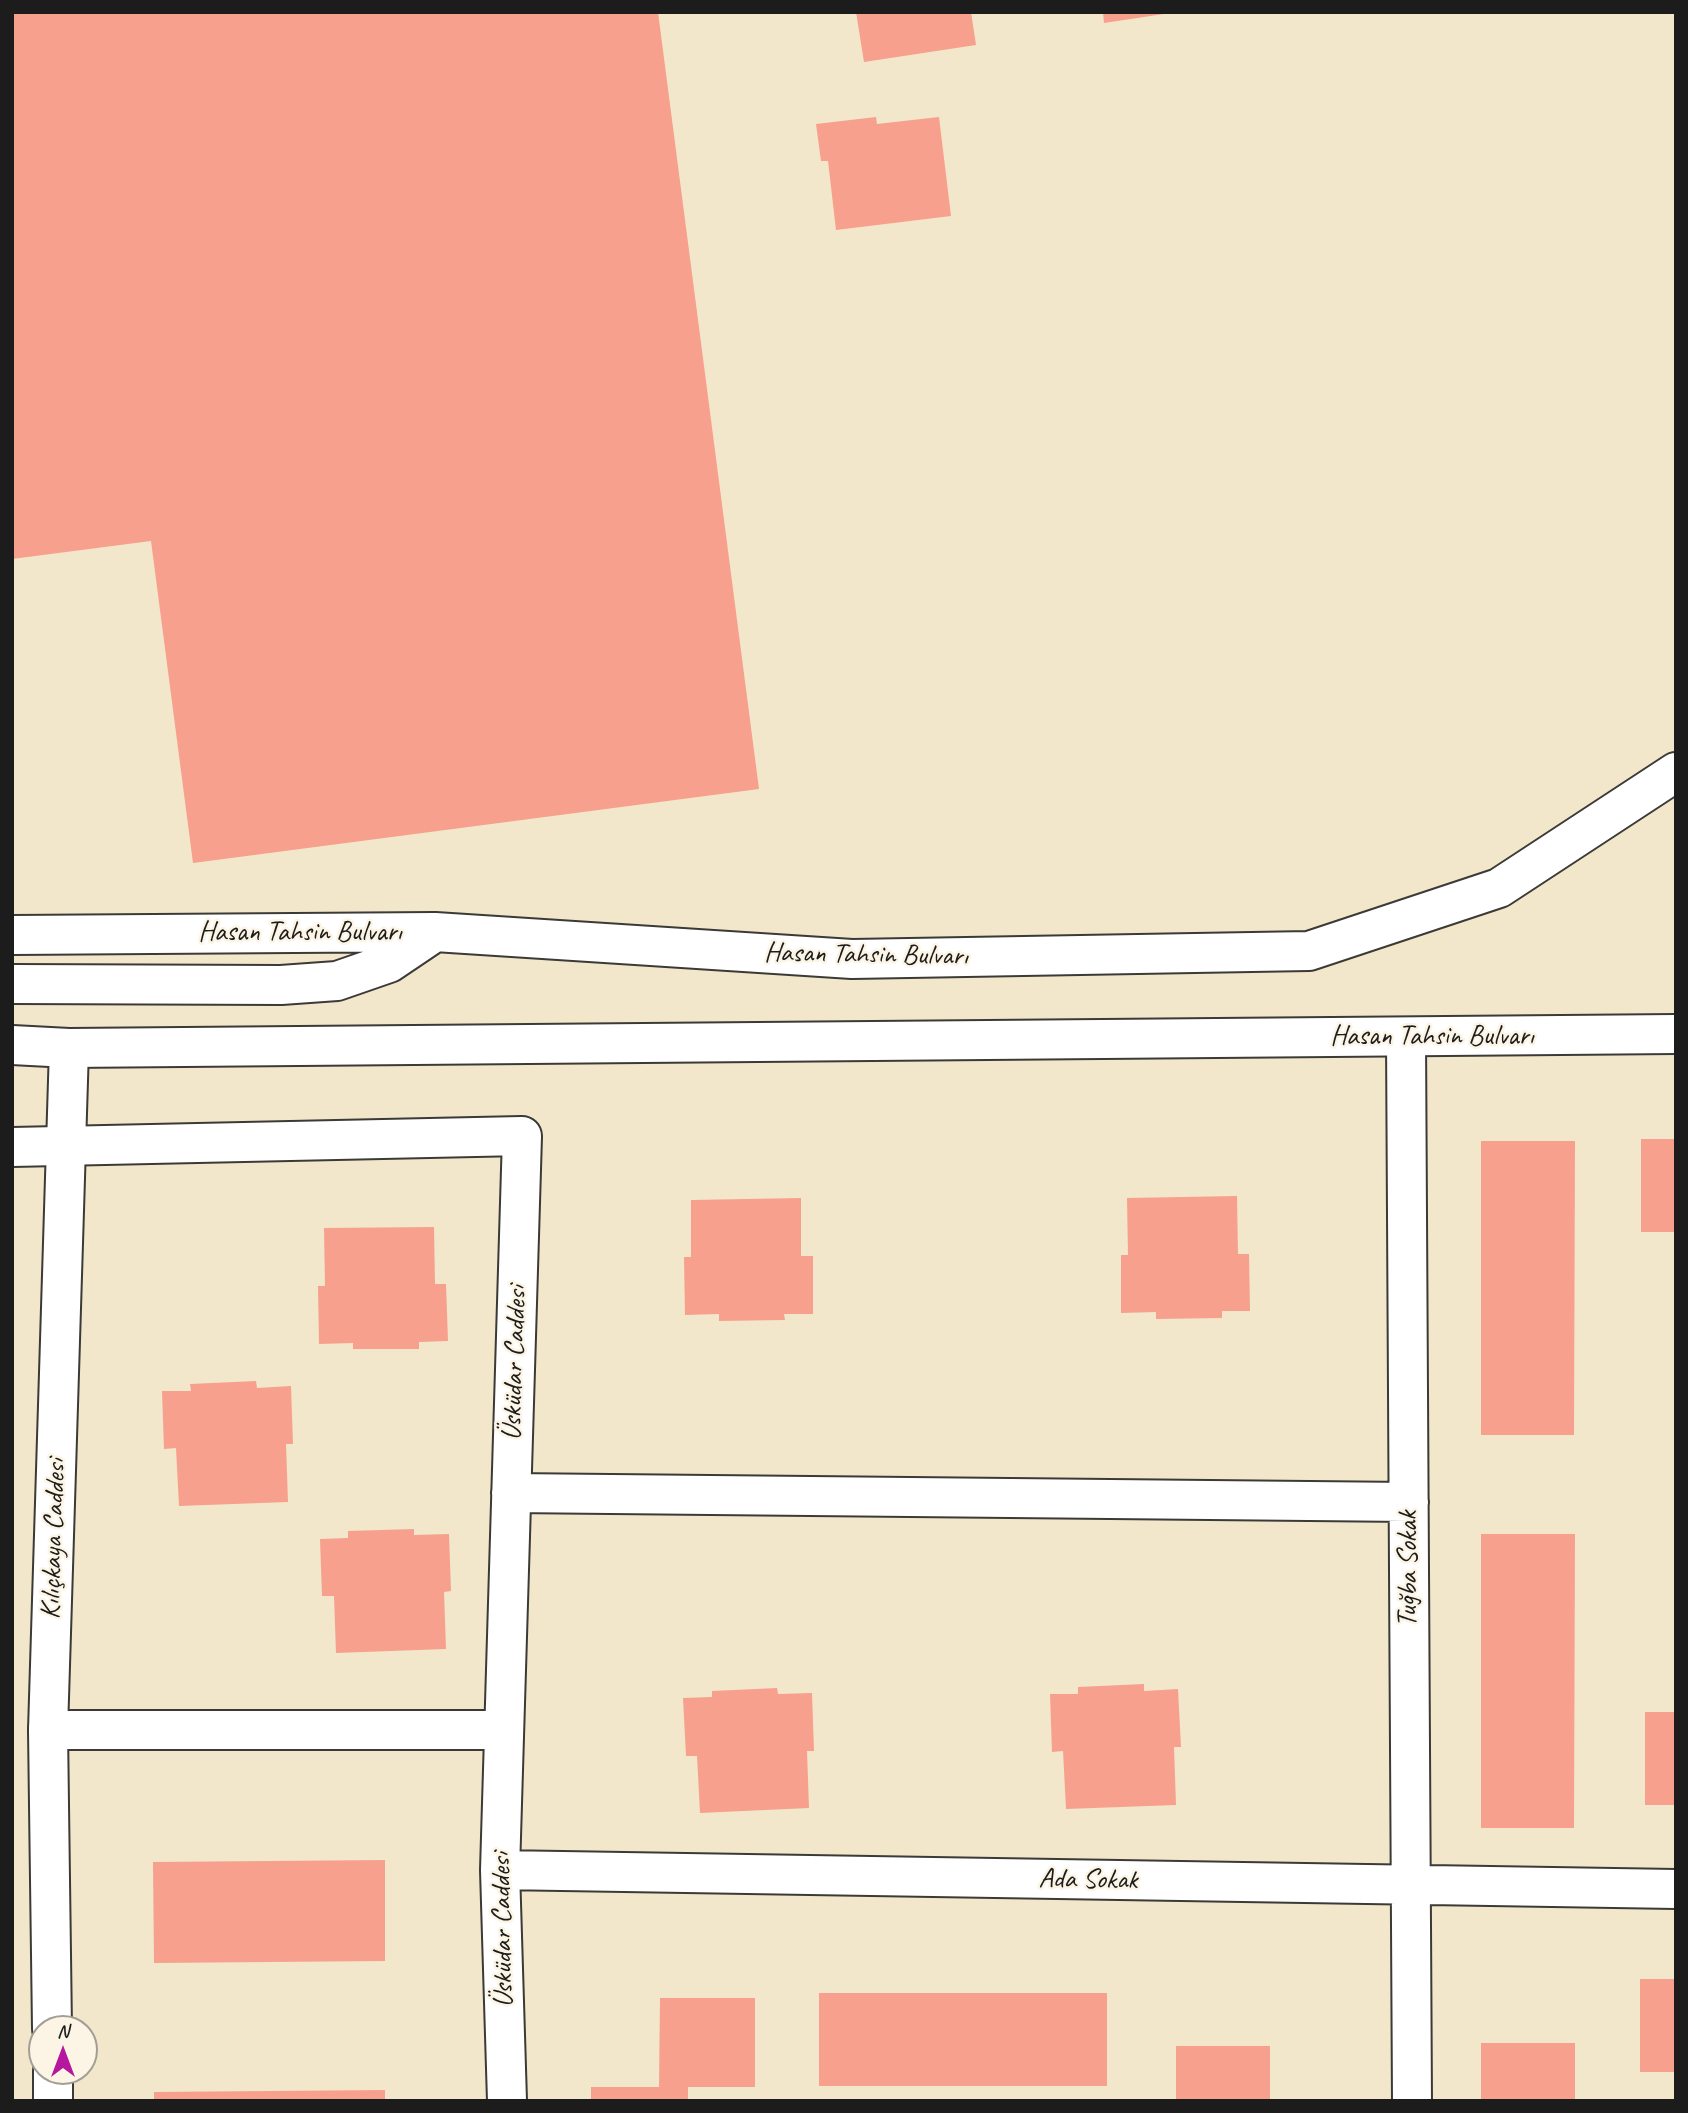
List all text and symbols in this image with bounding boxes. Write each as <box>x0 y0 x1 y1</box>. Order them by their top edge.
street label: Hasan Tahsin Bulvarı <box>198 916 402 950</box>
street label: Hasan Tahsin Bulvarı <box>764 936 968 974</box>
street label: Hasan Tahsin Bulvarı <box>1330 1020 1534 1054</box>
street label: Üsküdar Caddesi <box>496 1285 534 1441</box>
street label: Kılıçkaya Caddesi <box>34 1458 74 1620</box>
street label: Tuğba Sokak <box>1392 1511 1426 1627</box>
street label: Üsküdar Caddesi <box>485 1852 521 2008</box>
street label: Ada Sokak <box>1038 1862 1138 1898</box>
north arrow <box>28 2015 98 2085</box>
text: N <box>57 2019 69 2043</box>

